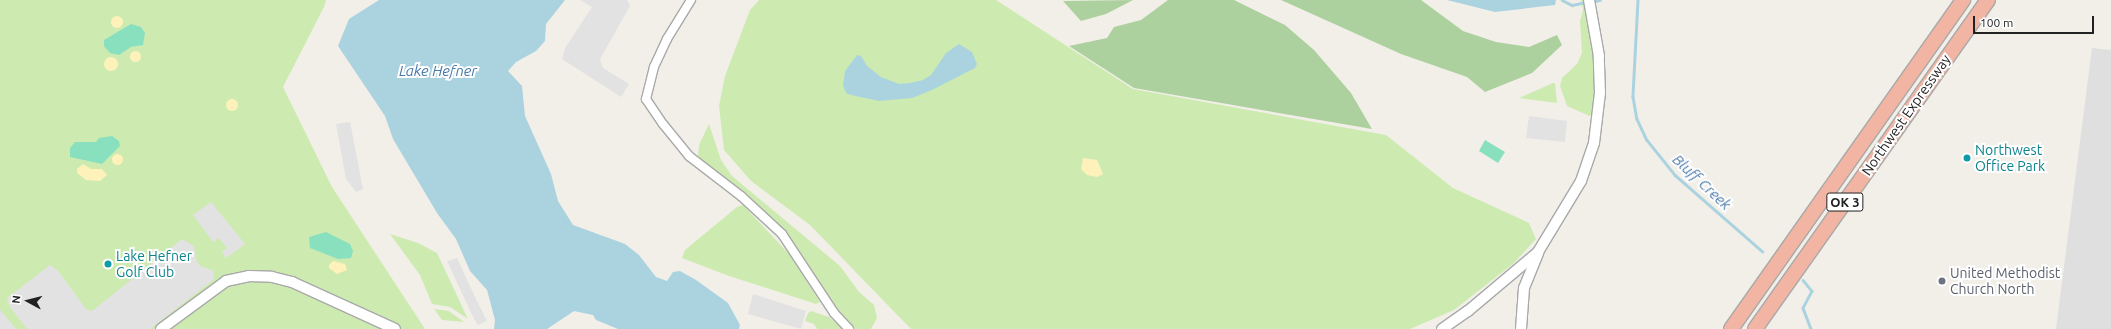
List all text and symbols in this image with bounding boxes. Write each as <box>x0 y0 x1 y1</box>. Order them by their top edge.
scale bar <box>1975 8 2096 34</box>
text: 100 m <box>1980 16 2013 29</box>
street label: Northwest Expressway <box>1858 51 1954 179</box>
water label: Lake Hefner <box>399 62 477 80</box>
place label: Northwest Office Park <box>1975 142 2045 174</box>
water label: Bluff Creek <box>1669 150 1735 214</box>
marker: Northwest Office Park <box>1962 153 1972 163</box>
road number: OK 3 <box>1826 191 1864 213</box>
place label: Lake Hefner Golf Club <box>116 248 192 280</box>
marker: Lake Hefner Golf Club <box>103 259 113 269</box>
place label: United Methodist Church North <box>1950 265 2060 298</box>
marker: United Methodist Church North <box>1937 276 1947 286</box>
north arrow <box>8 281 48 321</box>
text: N <box>10 295 23 304</box>

